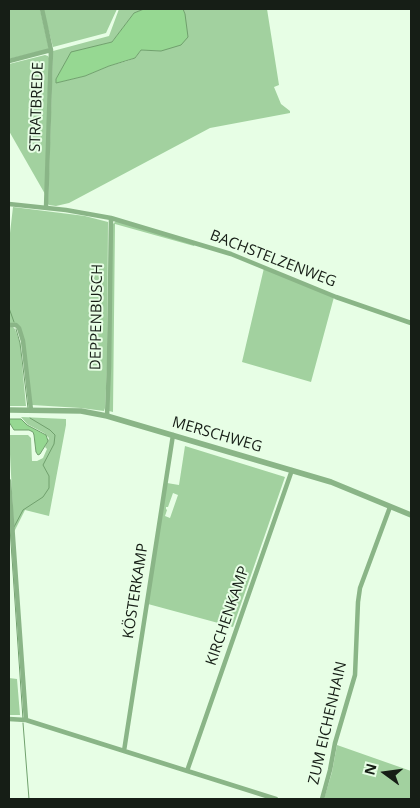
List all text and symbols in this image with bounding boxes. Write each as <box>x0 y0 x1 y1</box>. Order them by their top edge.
street label: STRATBREDE <box>26 62 48 152</box>
street label: BACHSTELZENWEG <box>207 227 339 291</box>
street label: DEPPENBUSCH <box>87 264 107 370</box>
street label: MERSCHWEG <box>170 414 264 456</box>
street label: KÖSTERKAMP <box>120 542 152 640</box>
street label: KIRCHENKAMP <box>203 564 253 668</box>
street label: ZUM EICHENHAIN <box>305 660 351 786</box>
north arrow <box>360 748 410 798</box>
text: N <box>359 761 381 777</box>

